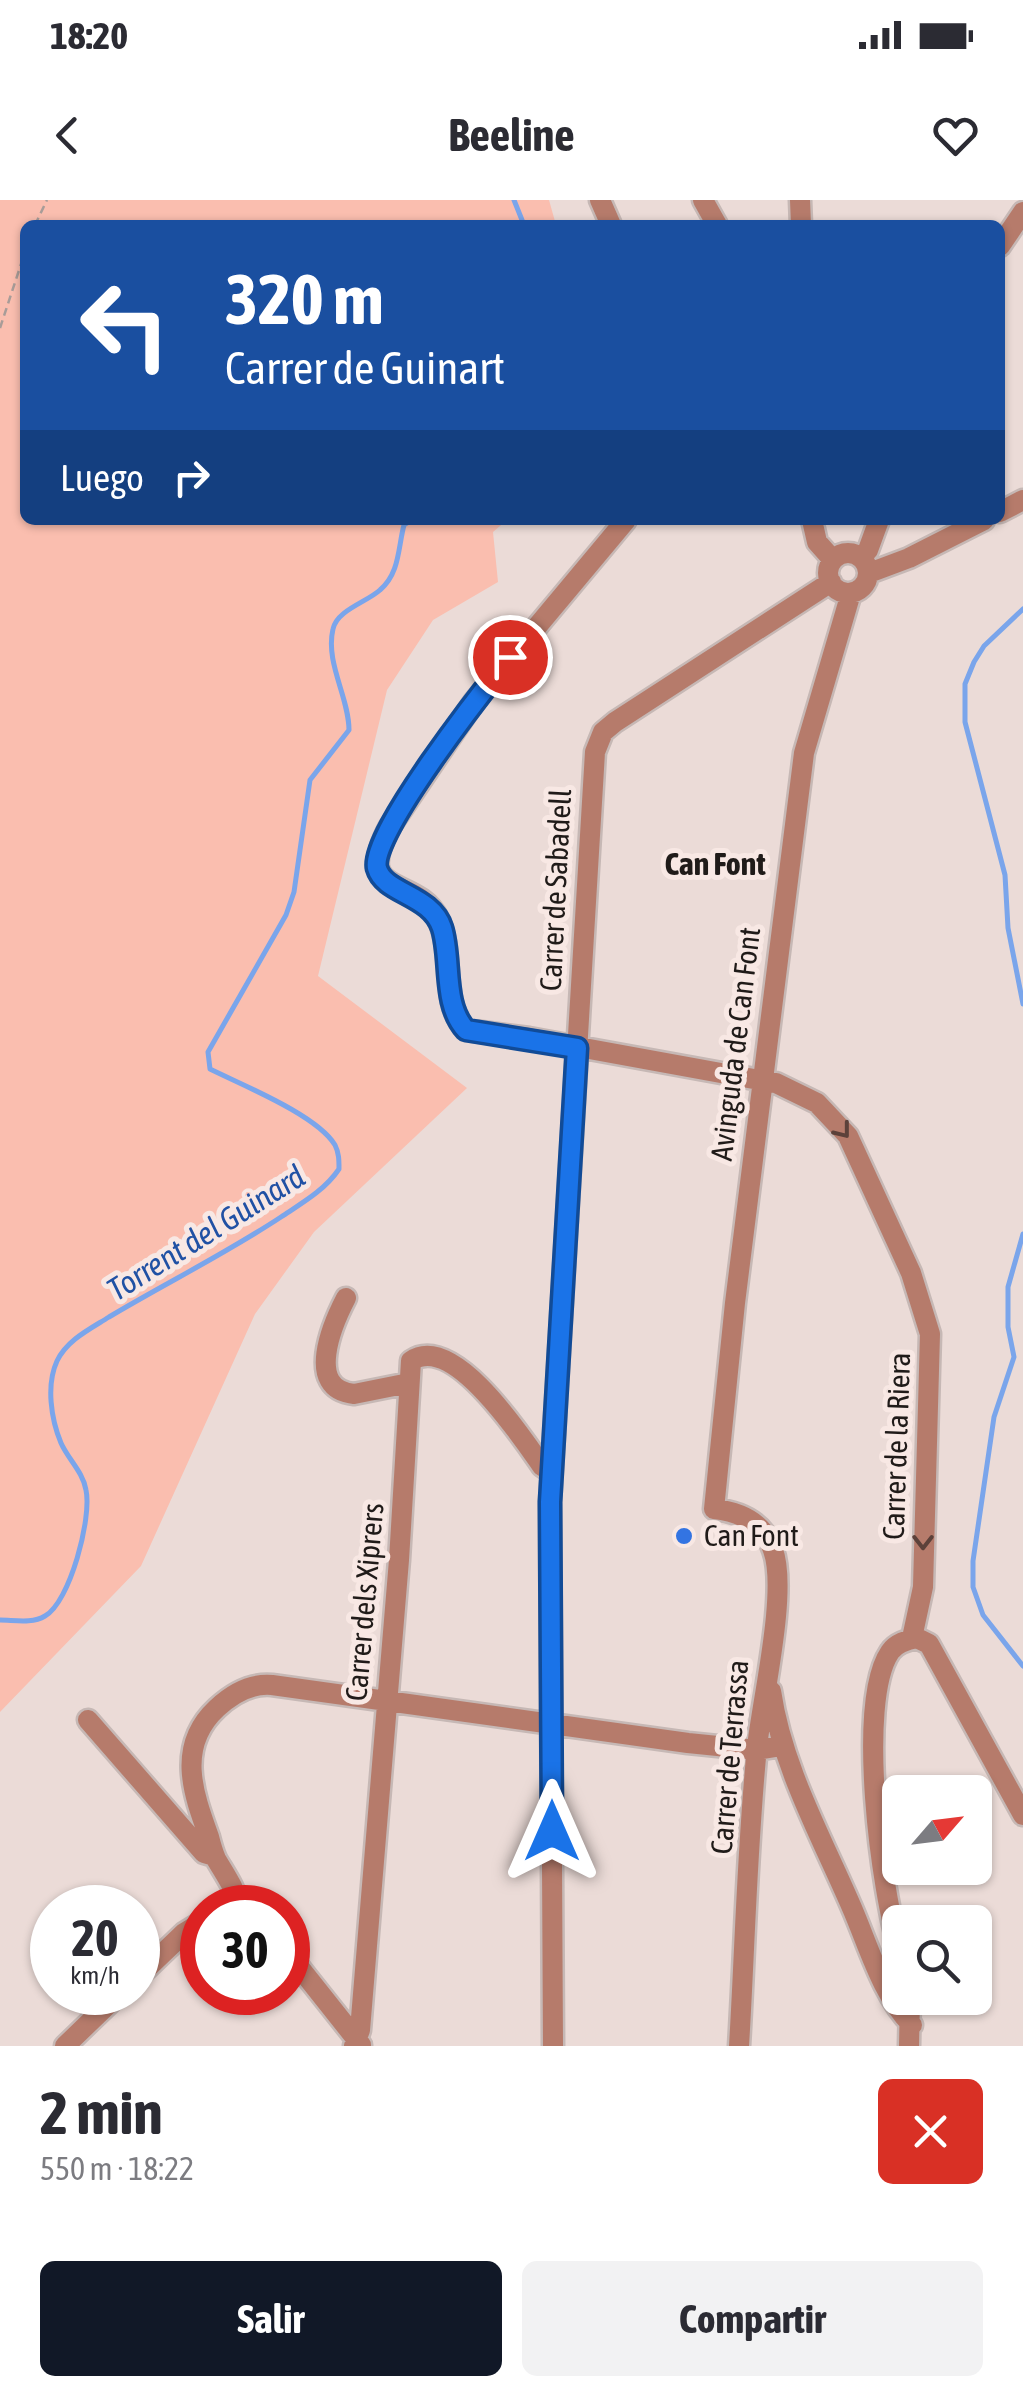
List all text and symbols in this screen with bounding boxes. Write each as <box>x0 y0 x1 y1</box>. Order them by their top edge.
text: 18:20 <box>50 14 128 57</box>
icon: back <box>40 108 95 163</box>
icon: heart <box>928 108 983 163</box>
text: Beeline <box>448 109 575 161</box>
text: 320 m <box>225 259 384 339</box>
icon: left <box>60 260 190 390</box>
text: Carrer de Guinart <box>225 342 505 394</box>
icon: right <box>164 450 219 505</box>
text: Luego <box>60 456 144 499</box>
pin <box>468 615 553 700</box>
icon: arrive <box>483 630 538 685</box>
street label: Carrer de Sabadell <box>533 788 577 992</box>
district label: Can Font <box>664 845 766 882</box>
street label: Avinguda de Can Font <box>704 925 766 1163</box>
one-way arrow <box>831 1120 849 1138</box>
water label: Torrent del Guinard <box>100 1157 311 1308</box>
street label: Carrer de la Riera <box>876 1352 916 1540</box>
street label: Carrer dels Xiprers <box>338 1501 390 1702</box>
place label: Can Font <box>704 1518 799 1552</box>
marker: Can Font <box>673 1525 695 1547</box>
one-way arrow <box>913 1534 934 1550</box>
street label: Carrer de Terrassa <box>704 1658 754 1855</box>
north arrow <box>882 1775 992 1885</box>
map controls <box>882 1775 992 2015</box>
position arrow <box>500 1779 604 1883</box>
speed limit sign: 30 <box>180 1885 310 2015</box>
button: search <box>882 1905 992 2015</box>
text: 20 <box>71 1909 118 1967</box>
text: km/h <box>70 1961 120 1989</box>
text: 2 min <box>40 2078 163 2147</box>
button: close <box>878 2079 983 2184</box>
text: 550 m · 18:22 <box>40 2150 194 2187</box>
button: Salir <box>40 2261 502 2376</box>
button: Compartir <box>522 2261 983 2376</box>

